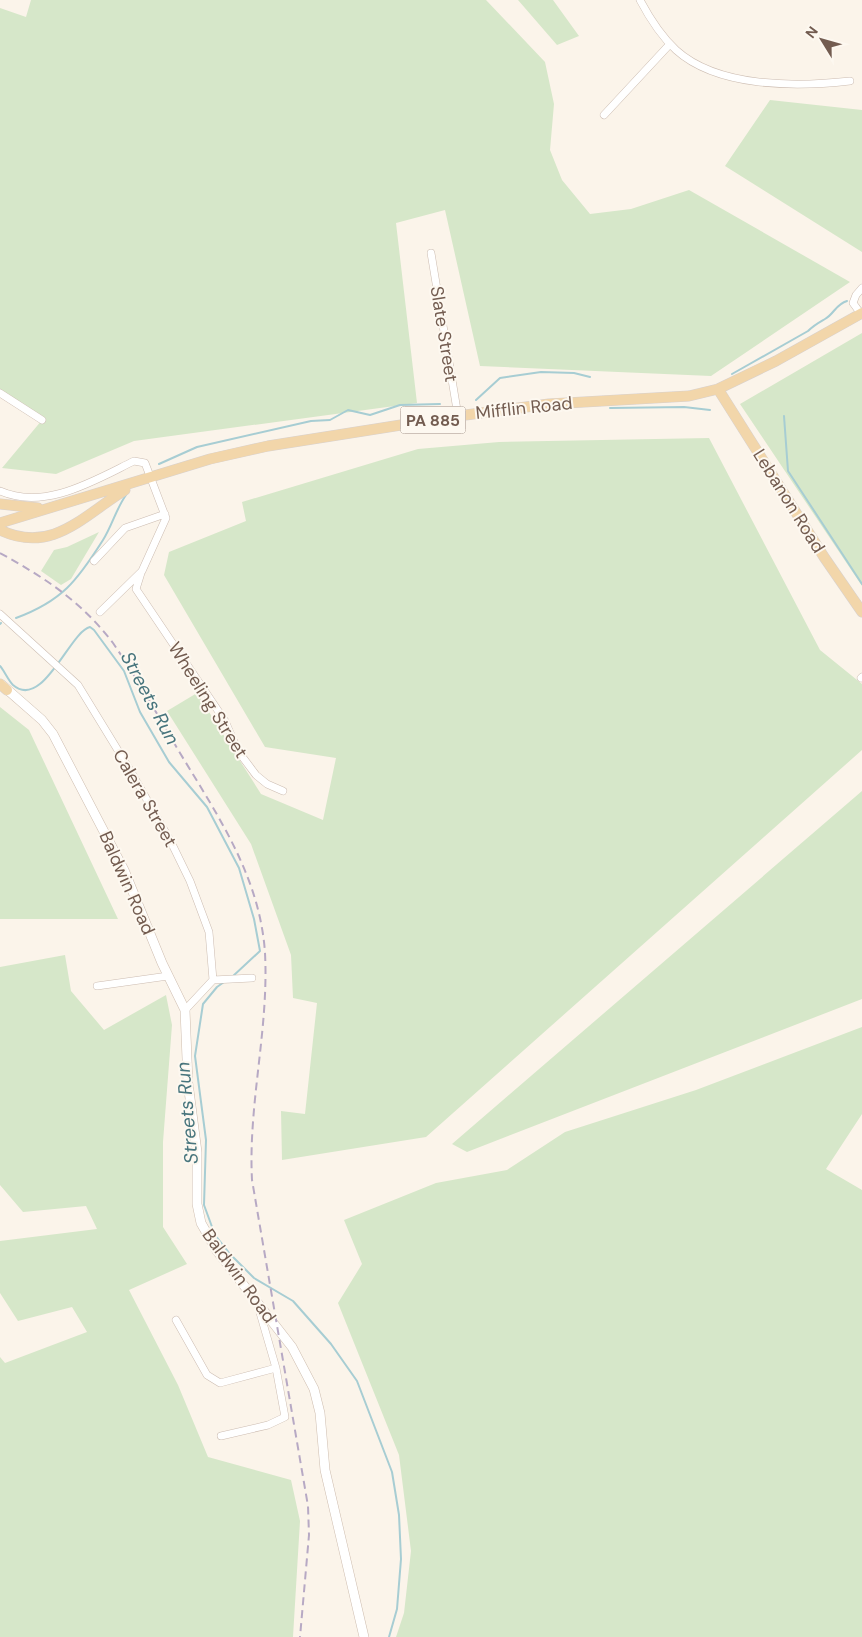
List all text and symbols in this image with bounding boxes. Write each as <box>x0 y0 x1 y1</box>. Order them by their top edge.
north arrow <box>797 15 847 65</box>
text: N <box>801 23 822 42</box>
street label: Slate Street <box>425 284 463 384</box>
street label: Mifflin Road <box>474 391 574 425</box>
road number: PA 885 <box>400 406 466 434</box>
street label: Lebanon Road <box>747 444 831 558</box>
street label: Wheeling Street <box>163 637 253 763</box>
water label: Streets Run <box>115 647 185 749</box>
street label: Calera Street <box>107 745 183 851</box>
street label: Baldwin Road <box>93 827 161 939</box>
water label: Streets Run <box>170 1061 204 1165</box>
street label: Baldwin Road <box>197 1224 281 1328</box>

